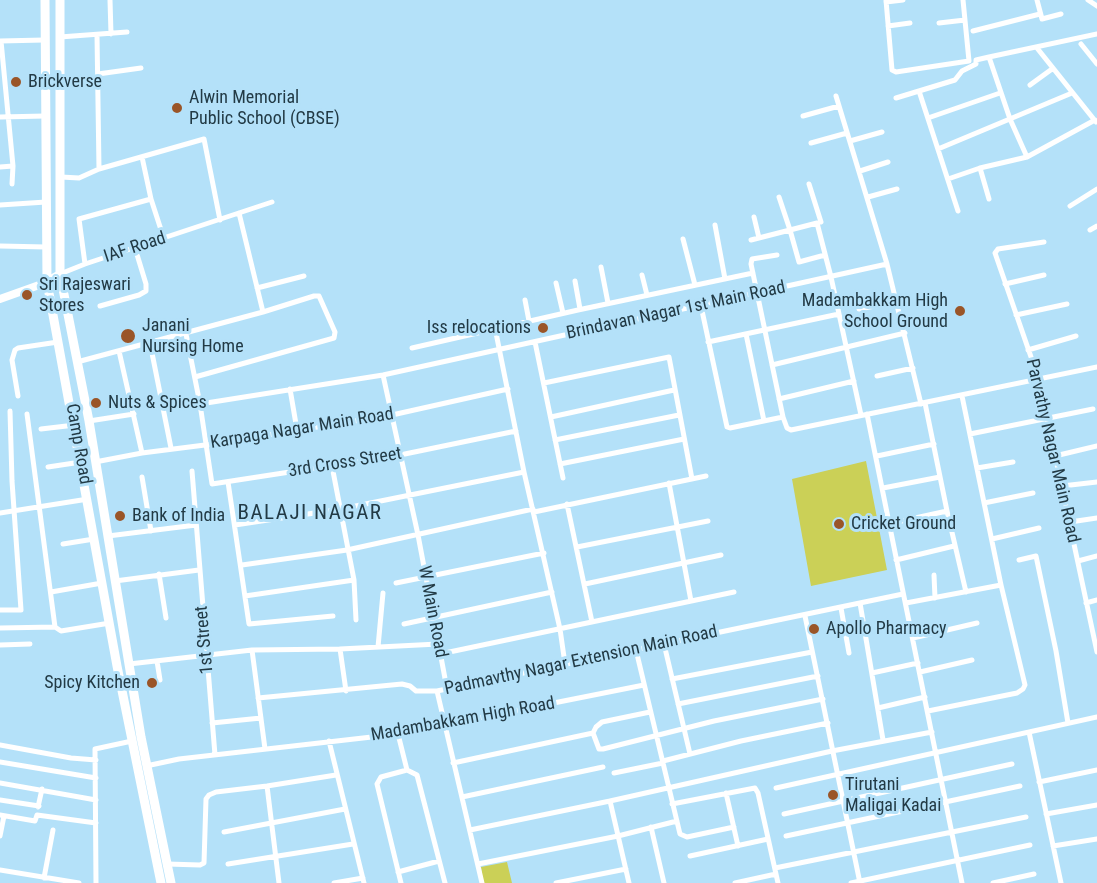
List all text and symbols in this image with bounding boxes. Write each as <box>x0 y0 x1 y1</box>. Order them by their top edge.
place label: Brickverse <box>28 71 102 93</box>
marker: Brickverse <box>9 75 23 89</box>
place label: Alwin Memorial Public School (CBSE) <box>189 87 340 130</box>
marker: Alwin Memorial Public School (CBSE) <box>170 101 184 115</box>
street label: IAF Road <box>101 228 169 268</box>
place label: Sri Rajeswari Stores <box>39 274 131 316</box>
street label: Brindavan Nagar 1st Main Road <box>564 277 788 345</box>
marker: Sri Rajeswari Stores <box>20 288 34 302</box>
place label: Madambakkam High School Ground <box>802 290 948 332</box>
marker: Madambakkam High School Ground <box>953 304 967 318</box>
place label: Janani Nursing Home <box>142 315 244 358</box>
place label: Iss relocations <box>427 317 531 339</box>
marker: Iss relocations <box>536 321 550 335</box>
marker: Janani Nursing Home <box>119 327 137 345</box>
street label: Parvathy Nagar Main Road <box>1020 357 1084 545</box>
place label: Nuts & Spices <box>108 392 207 414</box>
marker: Nuts & Spices <box>89 396 103 410</box>
street label: Camp Road <box>60 402 96 486</box>
street label: Karpaga Nagar Main Road <box>209 404 395 454</box>
street label: 3rd Cross Street <box>287 443 403 483</box>
district label: BALAJI NAGAR <box>238 501 382 527</box>
place label: Bank of India <box>132 505 225 527</box>
marker: Bank of India <box>113 509 127 523</box>
place label: Cricket Ground <box>851 513 956 535</box>
marker: Cricket Ground <box>832 517 846 531</box>
street label: W Main Road <box>413 564 451 660</box>
street label: 1st Street <box>191 605 219 675</box>
place label: Apollo Pharmacy <box>826 618 946 640</box>
street label: Padmavthy Nagar Extension Main Road <box>442 621 720 701</box>
marker: Apollo Pharmacy <box>807 622 821 636</box>
place label: Spicy Kitchen <box>44 672 140 694</box>
marker: Spicy Kitchen <box>145 676 159 690</box>
street label: Madambakkam High Road <box>369 693 557 747</box>
place label: Tirutani Maligai Kadai <box>845 774 941 816</box>
marker: Tirutani Maligai Kadai <box>826 788 840 802</box>

